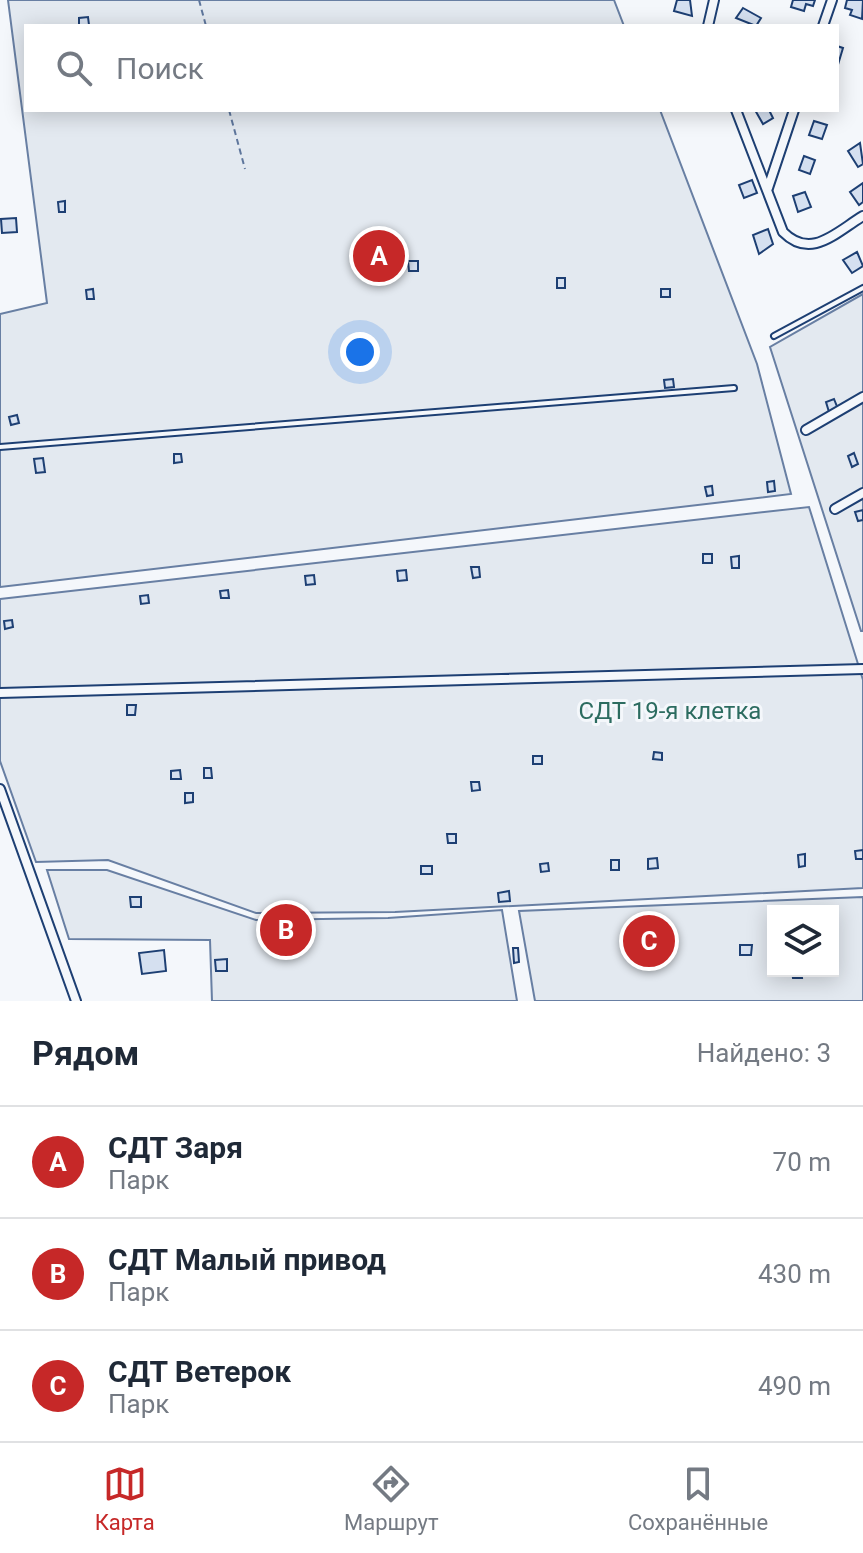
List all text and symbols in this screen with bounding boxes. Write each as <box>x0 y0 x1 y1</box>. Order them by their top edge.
search box <box>24 24 839 112</box>
icon: search <box>52 46 96 90</box>
text: Поиск <box>116 51 204 86</box>
pin: A <box>353 226 405 286</box>
your location <box>340 332 380 372</box>
park label: СДТ 19-я клетка <box>579 697 761 725</box>
pin: B <box>260 900 312 960</box>
map controls <box>767 905 839 977</box>
button: layers <box>767 905 839 977</box>
pin: C <box>623 911 675 971</box>
text: Рядом <box>32 1033 139 1073</box>
text: Найдено: 3 <box>697 1038 831 1068</box>
text: СДТ Заря <box>108 1130 243 1165</box>
text: A <box>49 1147 67 1177</box>
text: 70 m <box>773 1147 831 1177</box>
text: Парк <box>108 1165 169 1195</box>
text: СДТ Малый привод <box>108 1242 386 1277</box>
text: B <box>50 1259 66 1289</box>
text: 430 m <box>758 1259 831 1289</box>
text: Парк <box>108 1277 169 1307</box>
text: СДТ Ветерок <box>108 1354 291 1389</box>
text: C <box>49 1371 67 1401</box>
text: 490 m <box>758 1371 831 1401</box>
text: Парк <box>108 1389 169 1419</box>
tab: Карта <box>95 1462 155 1535</box>
tab: Маршрут <box>344 1462 439 1535</box>
tab: Сохранённые <box>628 1462 768 1535</box>

